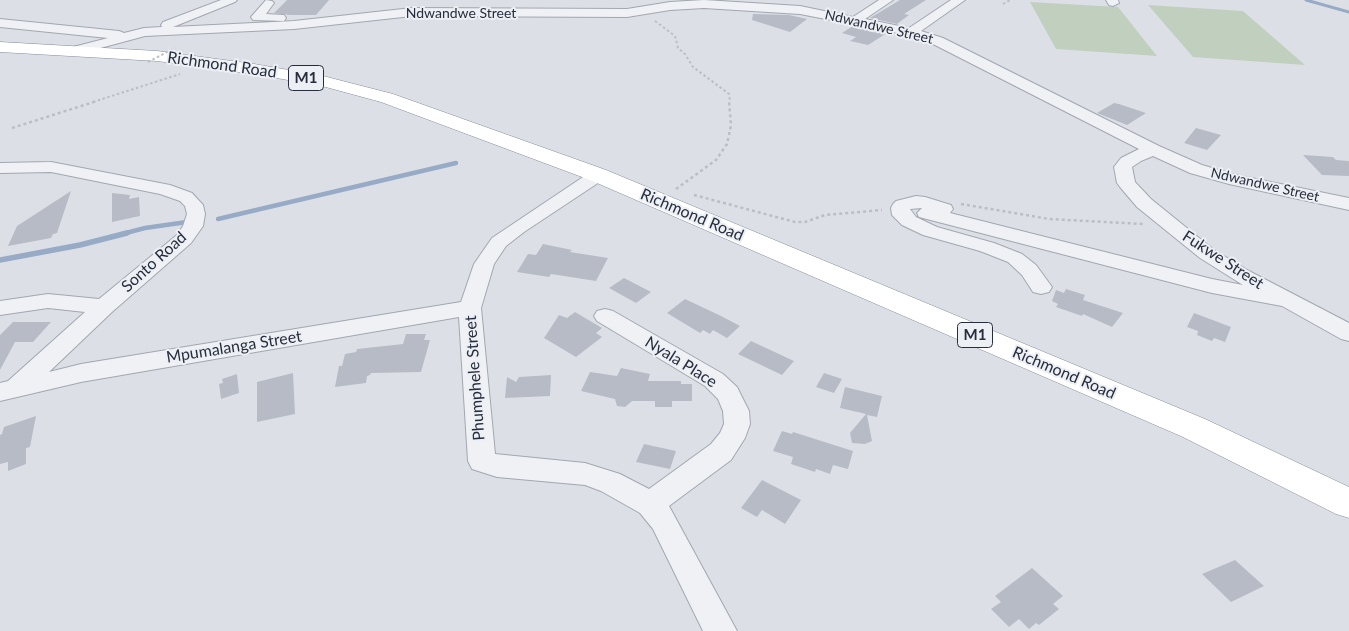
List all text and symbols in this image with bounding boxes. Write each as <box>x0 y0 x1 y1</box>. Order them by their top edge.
street label: Ndwandwe Street <box>406 5 516 21</box>
street label: Ndwandwe Street <box>823 6 935 48</box>
street label: Richmond Road <box>166 48 278 82</box>
road number: M1 <box>288 66 324 90</box>
street label: Ndwandwe Street <box>1209 164 1321 206</box>
street label: Richmond Road <box>638 185 746 245</box>
street label: Fukwe Street <box>1179 227 1267 293</box>
street label: Sonto Road <box>118 228 190 296</box>
street label: Phumphele Street <box>461 315 489 441</box>
road number: M1 <box>958 322 992 348</box>
street label: Mpumalanga Street <box>165 327 303 367</box>
street label: Nyala Place <box>642 332 720 392</box>
street label: Richmond Road <box>1010 343 1118 403</box>

